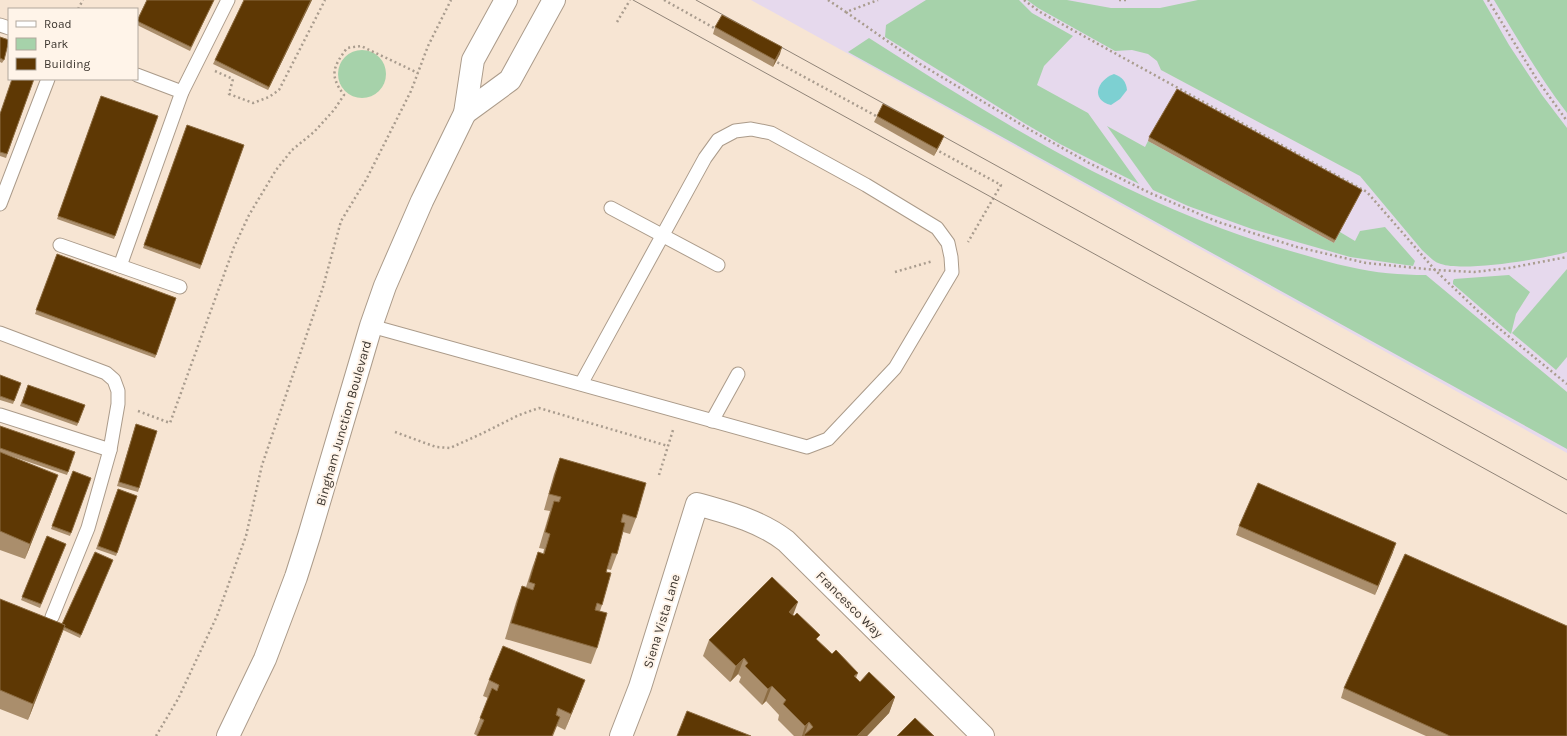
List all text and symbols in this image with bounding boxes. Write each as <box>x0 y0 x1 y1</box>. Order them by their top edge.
legend <box>8 8 138 80</box>
text: Road <box>44 17 72 31</box>
text: Park <box>44 37 69 51</box>
text: Building <box>44 57 91 71</box>
street label: Bingham Junction Boulevard <box>313 339 374 508</box>
street label: Francesco Way <box>813 568 886 641</box>
street label: Siena Vista Lane <box>640 572 683 670</box>

